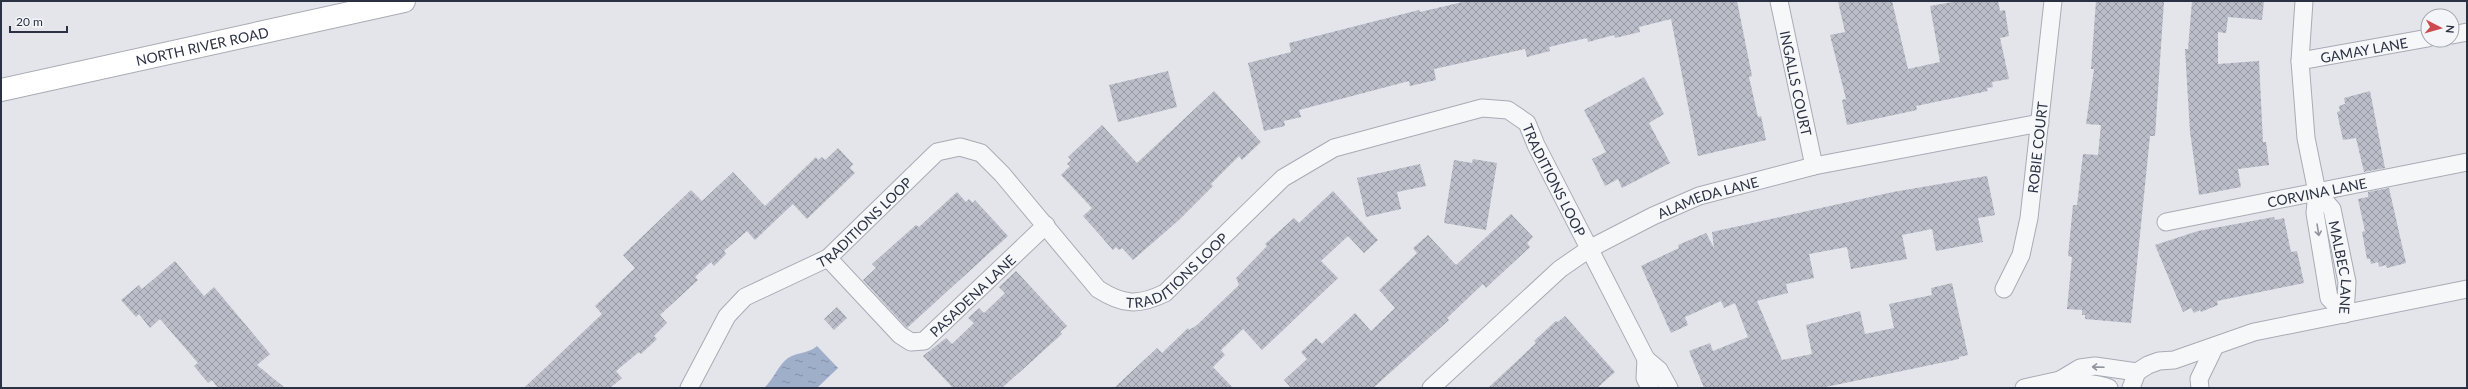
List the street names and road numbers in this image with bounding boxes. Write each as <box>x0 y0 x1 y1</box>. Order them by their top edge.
street label: NORTH RIVER ROAD <box>134 23 270 68</box>
street label: INGALLS COURT <box>1777 29 1816 138</box>
street label: GAMAY LANE <box>2319 33 2409 66</box>
street label: ROBIE COURT <box>2023 100 2050 194</box>
street label: TRADITIONS LOOP <box>1520 121 1590 239</box>
street label: ALAMEDA LANE <box>1655 172 1760 222</box>
street label: TRADITIONS LOOP <box>814 173 915 271</box>
street label: CORVINA LANE <box>2266 174 2368 210</box>
street label: MALBEC LANE <box>2326 219 2356 315</box>
street label: TRADITIONS LOOP <box>1125 229 1231 311</box>
street label: PASADENA LANE <box>926 251 1019 340</box>

